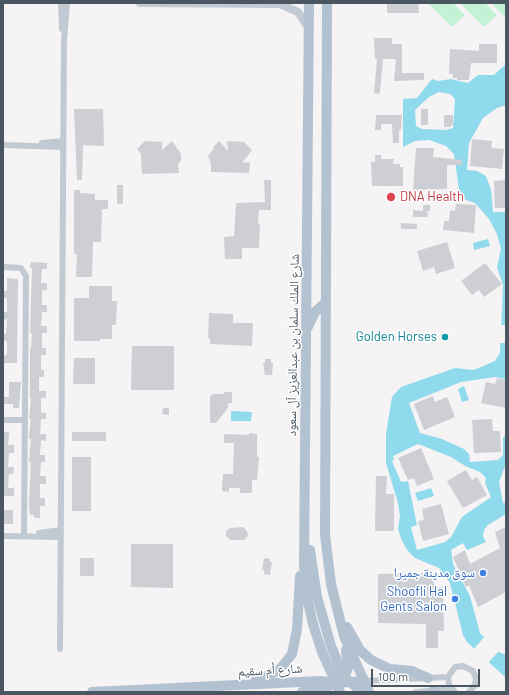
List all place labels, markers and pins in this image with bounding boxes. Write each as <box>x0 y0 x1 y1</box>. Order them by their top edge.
place label: DNA Health <box>400 189 464 205</box>
marker: DNA Health <box>385 191 397 203</box>
place label: Golden Horses <box>356 329 437 345</box>
marker: Golden Horses <box>440 332 450 342</box>
place label: سوق مدينة جميرا <box>394 565 475 581</box>
marker: سوق مدينة جميرا <box>478 568 488 578</box>
place label: Shoofli Hal Gents Salon <box>380 584 447 615</box>
marker: Shoofli Hal Gents Salon <box>450 594 460 604</box>

